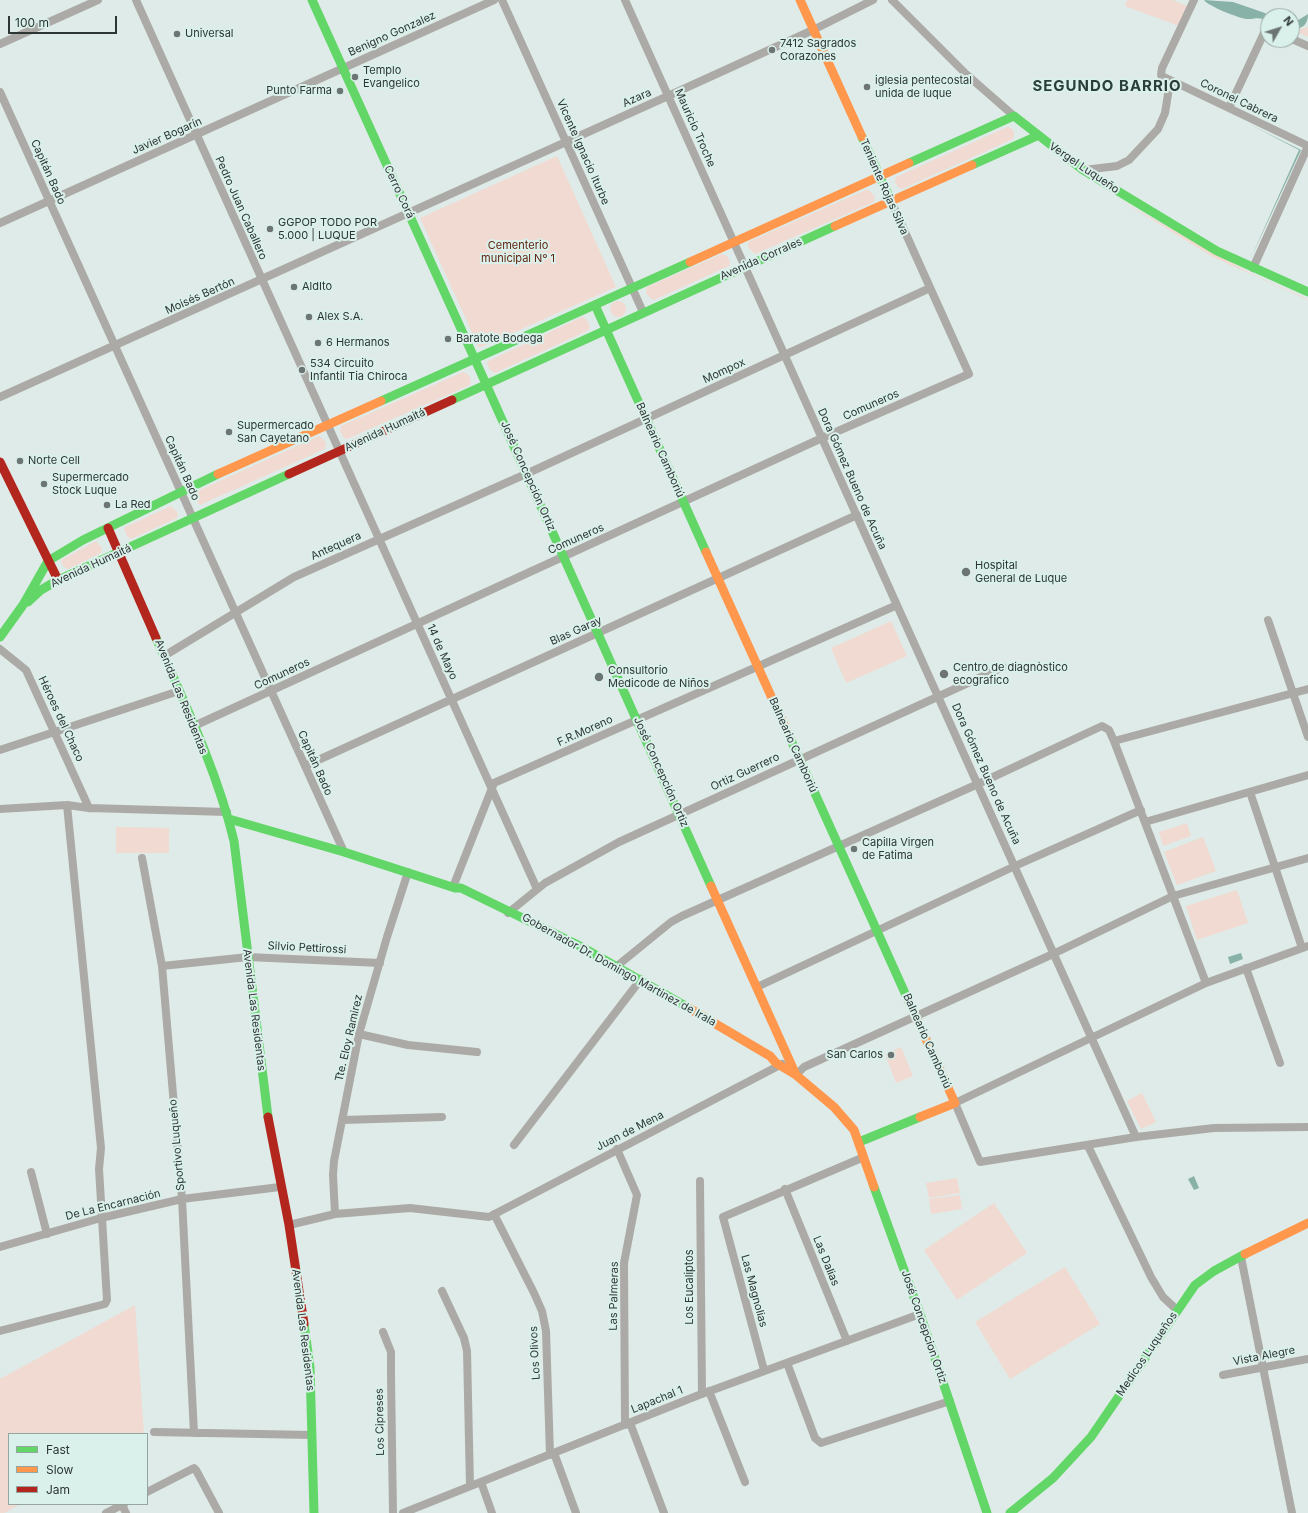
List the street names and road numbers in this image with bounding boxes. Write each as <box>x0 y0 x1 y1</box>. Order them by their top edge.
street label: Benigno Gonzalez <box>346 9 438 59</box>
street label: Coronel Cabrera <box>1198 76 1280 126</box>
street label: Azara <box>621 86 653 110</box>
street label: Mauricio Troche <box>672 87 718 169</box>
street label: Vicente Ignacio Iturbe <box>554 97 612 207</box>
street label: Javier Bogarín <box>130 115 204 157</box>
street label: Capitán Bado <box>28 137 68 207</box>
street label: Teniente Rojas Silva <box>857 137 911 237</box>
street label: Vergel Luqueño <box>1046 140 1122 196</box>
street label: Pedro Juan Caballero <box>212 154 270 262</box>
street label: Cerro Corá <box>381 163 417 221</box>
street label: Avenida Corrales <box>718 235 804 283</box>
street label: Moisés Bertón <box>163 275 237 317</box>
street label: Mompox <box>701 355 747 387</box>
street label: Comuneros <box>841 387 901 423</box>
street label: Balneario Camboriú <box>633 400 687 500</box>
street label: Avenida Humaitá <box>343 406 427 454</box>
street label: Dora Gómez Bueno de Acuña <box>815 406 889 552</box>
street label: José Concepción Ortiz <box>498 419 558 533</box>
street label: Capitán Bado <box>162 433 202 503</box>
street label: Comuneros <box>546 521 606 557</box>
street label: Antequera <box>309 529 363 563</box>
street label: Avenida Humaitá <box>49 542 133 590</box>
street label: Blas Garay <box>548 614 604 648</box>
street label: 14 de Mayo <box>424 622 460 682</box>
street label: Avenida Las Residentas <box>152 638 210 756</box>
street label: Comuneros <box>252 655 312 693</box>
street label: Héroes del Chaco <box>35 674 87 764</box>
street label: Balneario Camboriú <box>766 695 820 795</box>
street label: Dora Gómez Bueno de Acuña <box>949 701 1023 847</box>
street label: F.R.Moreno <box>555 713 615 749</box>
street label: José Concepción Ortiz <box>631 715 691 829</box>
street label: Capitán Bado <box>295 728 335 798</box>
street label: Ortiz Guerrero <box>708 750 782 794</box>
street label: Gobernador Dr. Domingo Martinez de Irala <box>520 911 718 1029</box>
street label: Silvio Pettirossi <box>267 939 347 957</box>
street label: Avenida Las Residentas <box>240 948 268 1072</box>
street label: Balneario Camboriú <box>900 991 954 1091</box>
street label: Tte. Eloy Ramirez <box>333 993 365 1083</box>
street label: Sportivo Luqueño <box>166 1099 188 1191</box>
street label: Juan de Mena <box>594 1108 666 1154</box>
street label: De La Encarnación <box>64 1187 162 1223</box>
street label: Las Dalias <box>810 1234 842 1288</box>
street label: Los Eucaliptos <box>683 1249 697 1325</box>
street label: Las Magnolias <box>738 1253 770 1329</box>
street label: Las Palmeras <box>607 1261 621 1331</box>
street label: Avenida Las Residentas <box>289 1268 317 1392</box>
street label: José Concepcion Ortiz <box>898 1269 950 1385</box>
street label: Medicos Luqueños <box>1114 1309 1180 1399</box>
street label: Los Olivos <box>527 1326 543 1380</box>
street label: Vista Alegre <box>1232 1344 1296 1368</box>
street label: Lapachal 1 <box>629 1384 685 1416</box>
street label: Los Cipreses <box>373 1388 387 1456</box>

